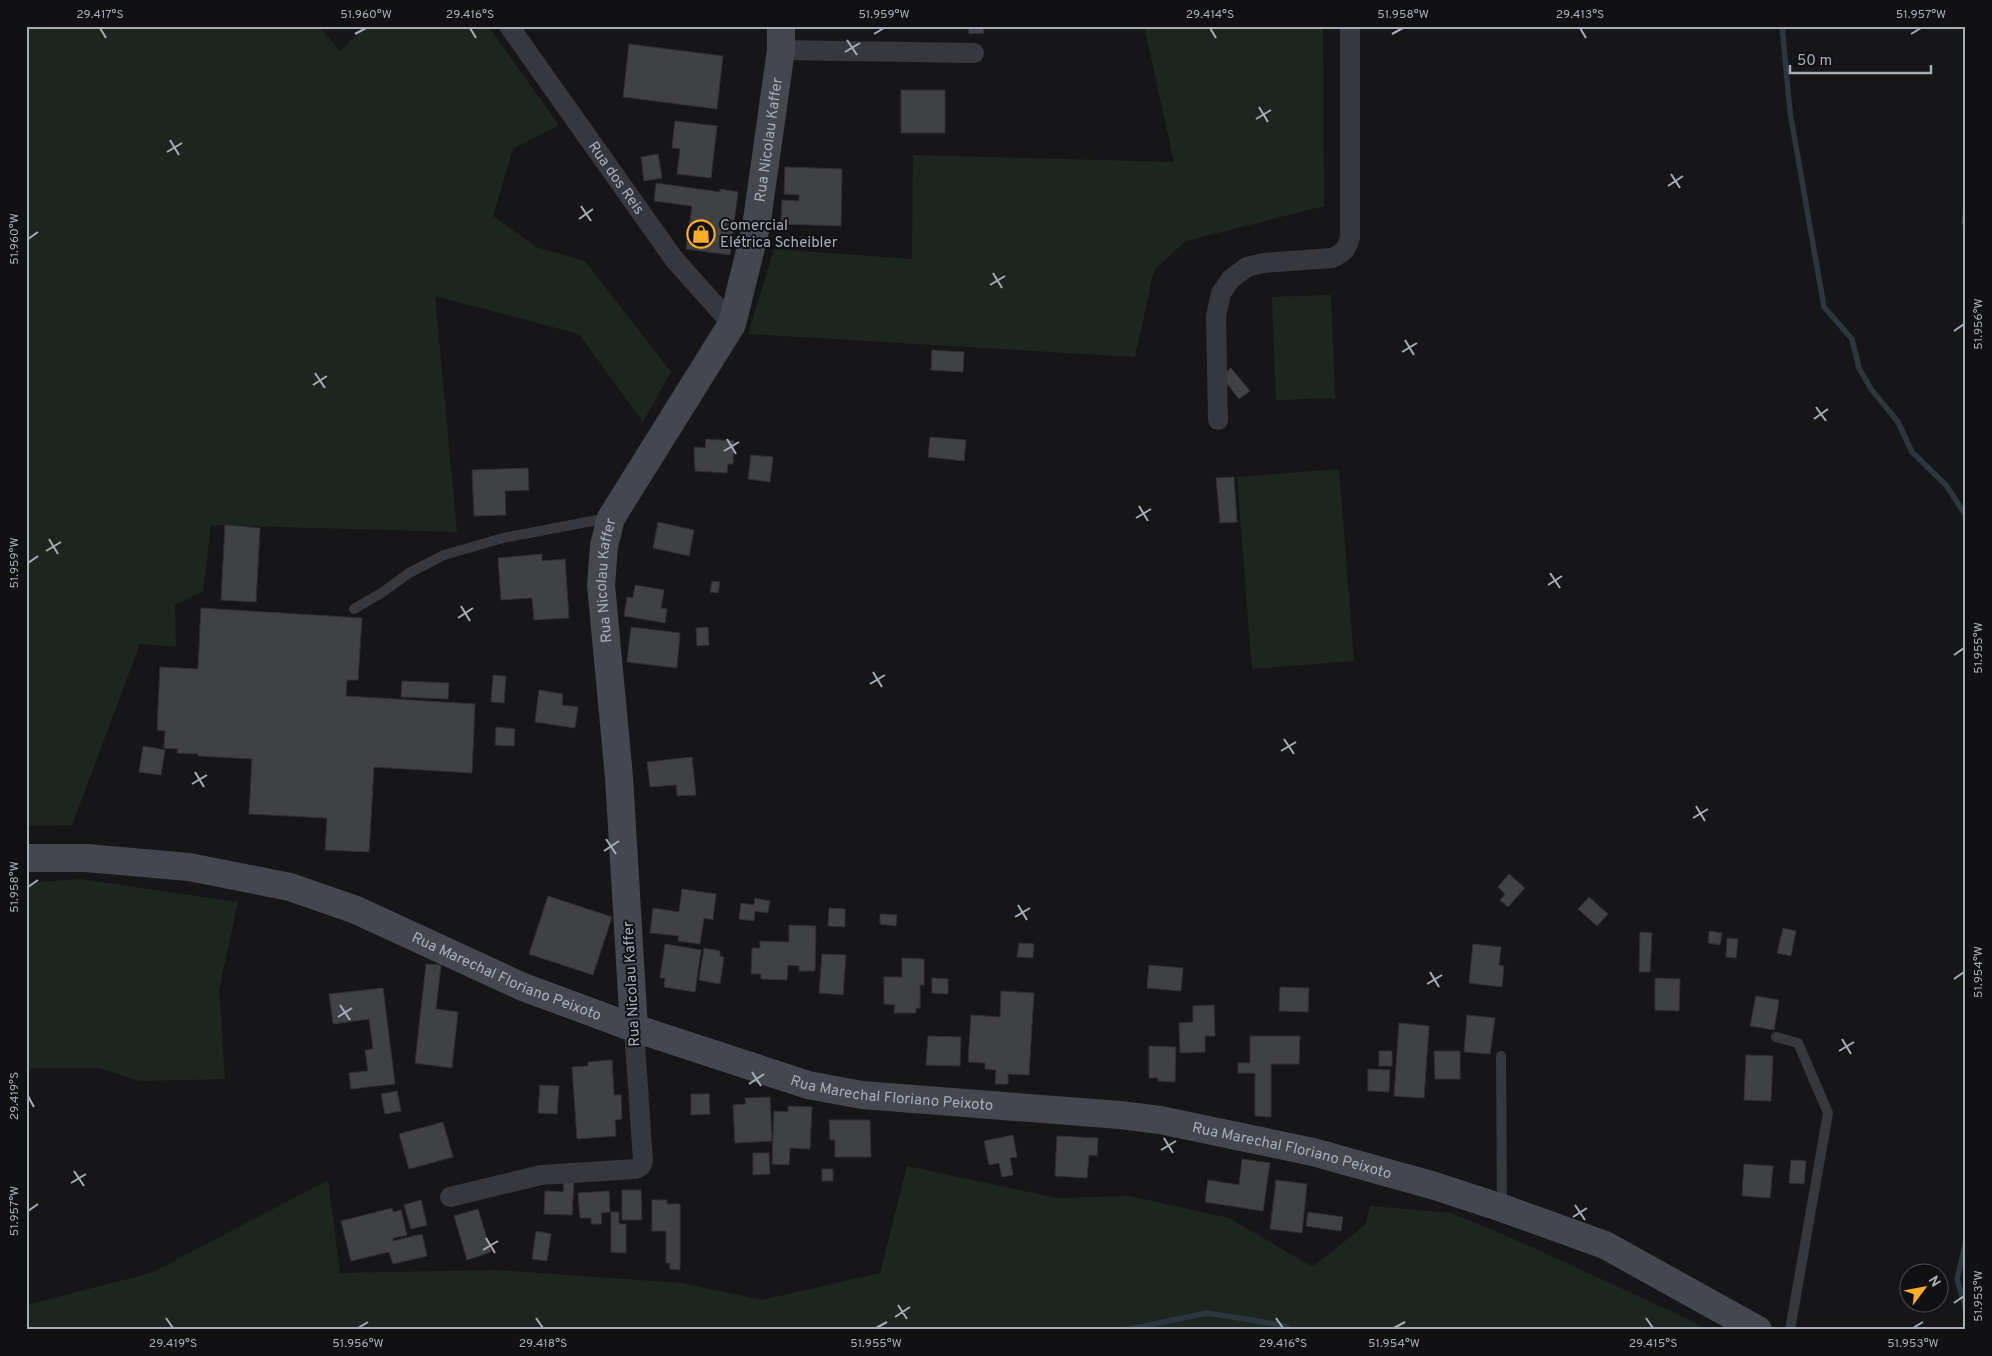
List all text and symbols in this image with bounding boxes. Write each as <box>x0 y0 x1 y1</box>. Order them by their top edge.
text: 29.417°S <box>76 7 124 23</box>
text: 51.960°W <box>340 7 392 23</box>
text: 29.416°S <box>446 7 494 23</box>
text: 51.959°W <box>858 7 910 23</box>
text: 29.414°S <box>1186 7 1234 23</box>
text: 51.958°W <box>1377 7 1429 23</box>
text: 29.413°S <box>1556 7 1604 23</box>
text: 51.957°W <box>1896 7 1946 23</box>
scale bar <box>1790 42 1931 74</box>
text: 50 m <box>1797 52 1832 71</box>
street label: Rua Nicolau Kaffer <box>752 76 788 204</box>
street label: Rua dos Reis <box>583 138 648 219</box>
text: 51.960°W <box>7 213 23 265</box>
place label: Comercial Elétrica Scheibler <box>720 217 838 253</box>
shop icon: Comercial Elétrica Scheibler <box>686 219 716 249</box>
text: 51.956°W <box>1971 298 1987 350</box>
street label: Rua Nicolau Kaffer <box>593 516 622 644</box>
text: 51.959°W <box>7 537 23 589</box>
text: 51.955°W <box>1971 622 1987 674</box>
text: 51.958°W <box>7 861 23 913</box>
street label: Rua Nicolau Kaffer <box>620 921 645 1047</box>
street label: Rua Marechal Floriano Peixoto <box>408 929 604 1026</box>
text: 51.954°W <box>1971 946 1987 998</box>
text: 29.419°S <box>7 1072 23 1120</box>
street label: Rua Marechal Floriano Peixoto <box>788 1072 994 1116</box>
street label: Rua Marechal Floriano Peixoto <box>1190 1119 1393 1184</box>
text: 51.957°W <box>7 1186 23 1236</box>
north arrow <box>1900 1264 1950 1314</box>
text: 51.953°W <box>1971 1270 1987 1322</box>
text: N <box>1924 1273 1944 1291</box>
text: 29.419°S <box>149 1336 197 1352</box>
text: 51.956°W <box>332 1336 384 1352</box>
text: 29.418°S <box>519 1336 567 1352</box>
text: 51.955°W <box>850 1336 902 1352</box>
text: 29.416°S <box>1259 1336 1307 1352</box>
text: 51.954°W <box>1368 1336 1420 1352</box>
text: 29.415°S <box>1629 1336 1677 1352</box>
text: 51.953°W <box>1887 1336 1939 1352</box>

